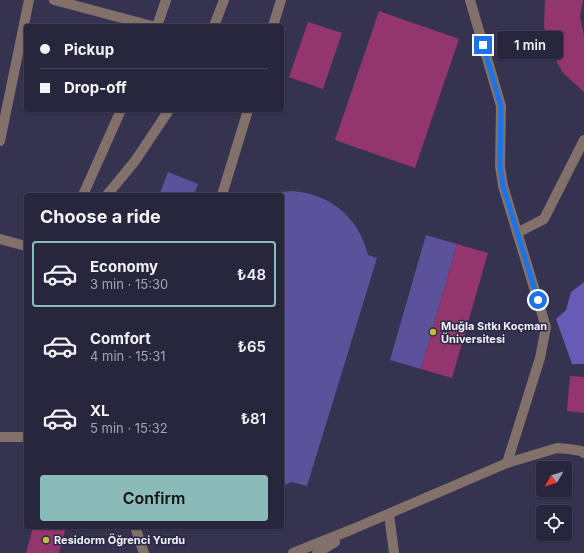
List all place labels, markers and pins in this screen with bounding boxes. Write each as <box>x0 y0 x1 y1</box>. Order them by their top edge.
place label: Muğla Sıtkı Koçman Üniversitesi <box>441 319 547 346</box>
marker: Muğla Sıtkı Koçman Üniversitesi <box>428 327 438 337</box>
place label: Residorm Öğrenci Yurdu <box>54 533 185 547</box>
marker: Residorm Öğrenci Yurdu <box>41 535 51 545</box>

